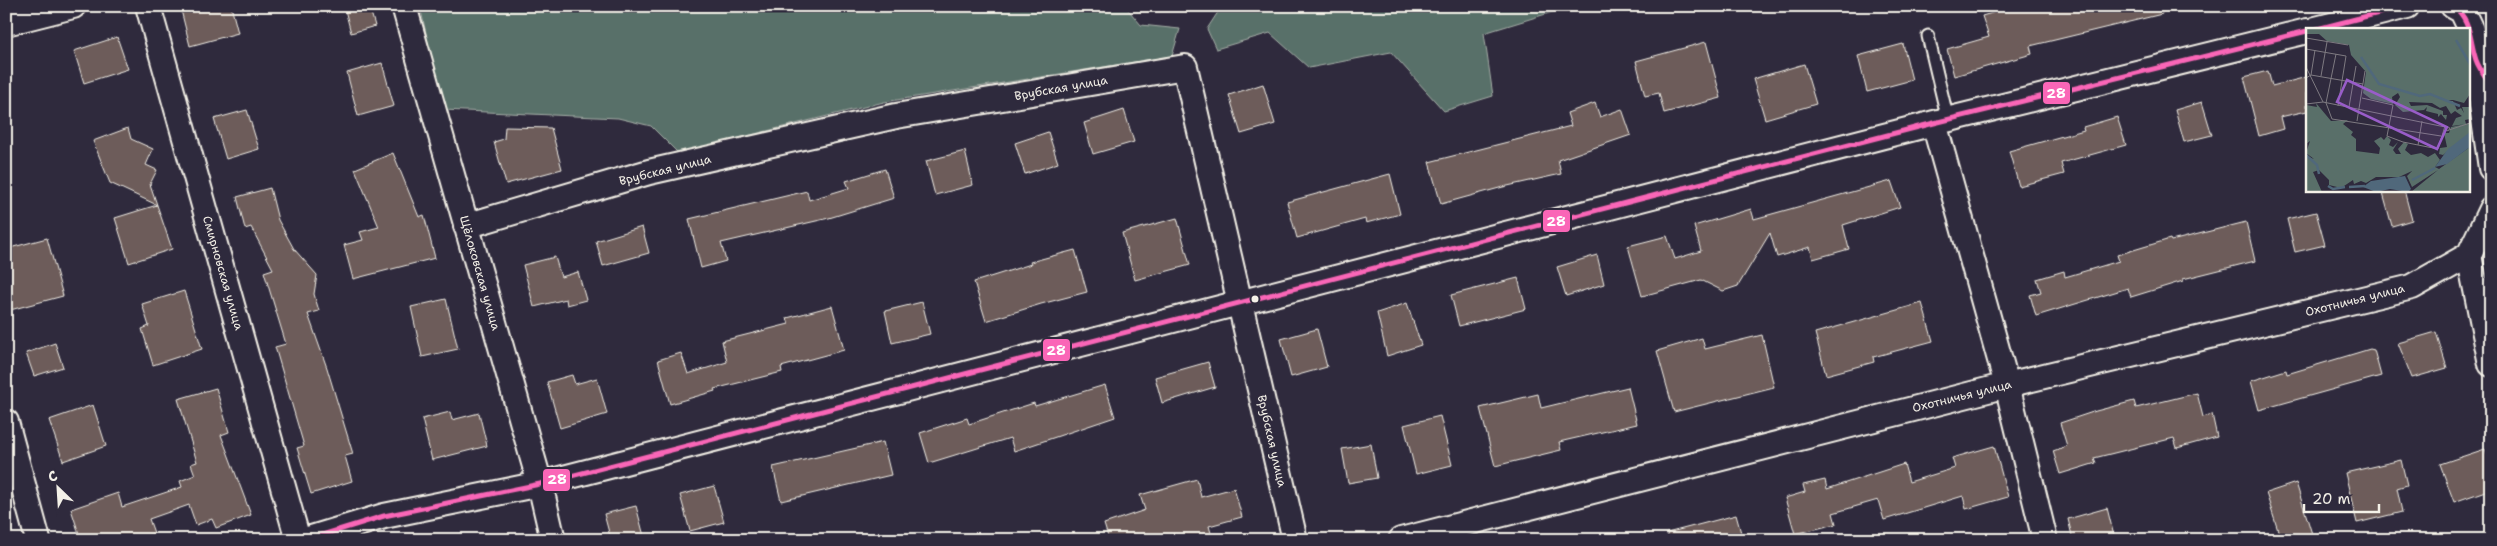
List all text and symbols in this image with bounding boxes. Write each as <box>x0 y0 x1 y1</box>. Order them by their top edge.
inset map <box>2306 28 2470 191</box>
street label: Врубская улица <box>1013 72 1109 104</box>
line badge: 28 <box>2042 81 2071 105</box>
text: 28 <box>2046 84 2066 102</box>
street label: Врубская улица <box>617 151 713 189</box>
line badge: 28 <box>1542 209 1571 233</box>
text: 28 <box>1546 212 1566 230</box>
street label: Смирновская улица <box>199 214 247 333</box>
street label: Щёлоковская улица <box>456 214 504 333</box>
street label: Охотничья улица <box>2304 280 2407 320</box>
unlabelled marker <box>1250 294 1260 304</box>
line badge: 28 <box>1042 338 1071 362</box>
text: 28 <box>1046 341 1066 359</box>
street label: Охотничья улица <box>1911 376 2014 416</box>
street label: Врубская улица <box>1254 393 1291 489</box>
north arrow <box>32 464 82 514</box>
text: С <box>45 466 60 486</box>
line badge: 28 <box>542 468 571 492</box>
text: 28 <box>547 470 567 488</box>
scale bar <box>2304 481 2380 513</box>
text: 20 m <box>2312 489 2351 509</box>

